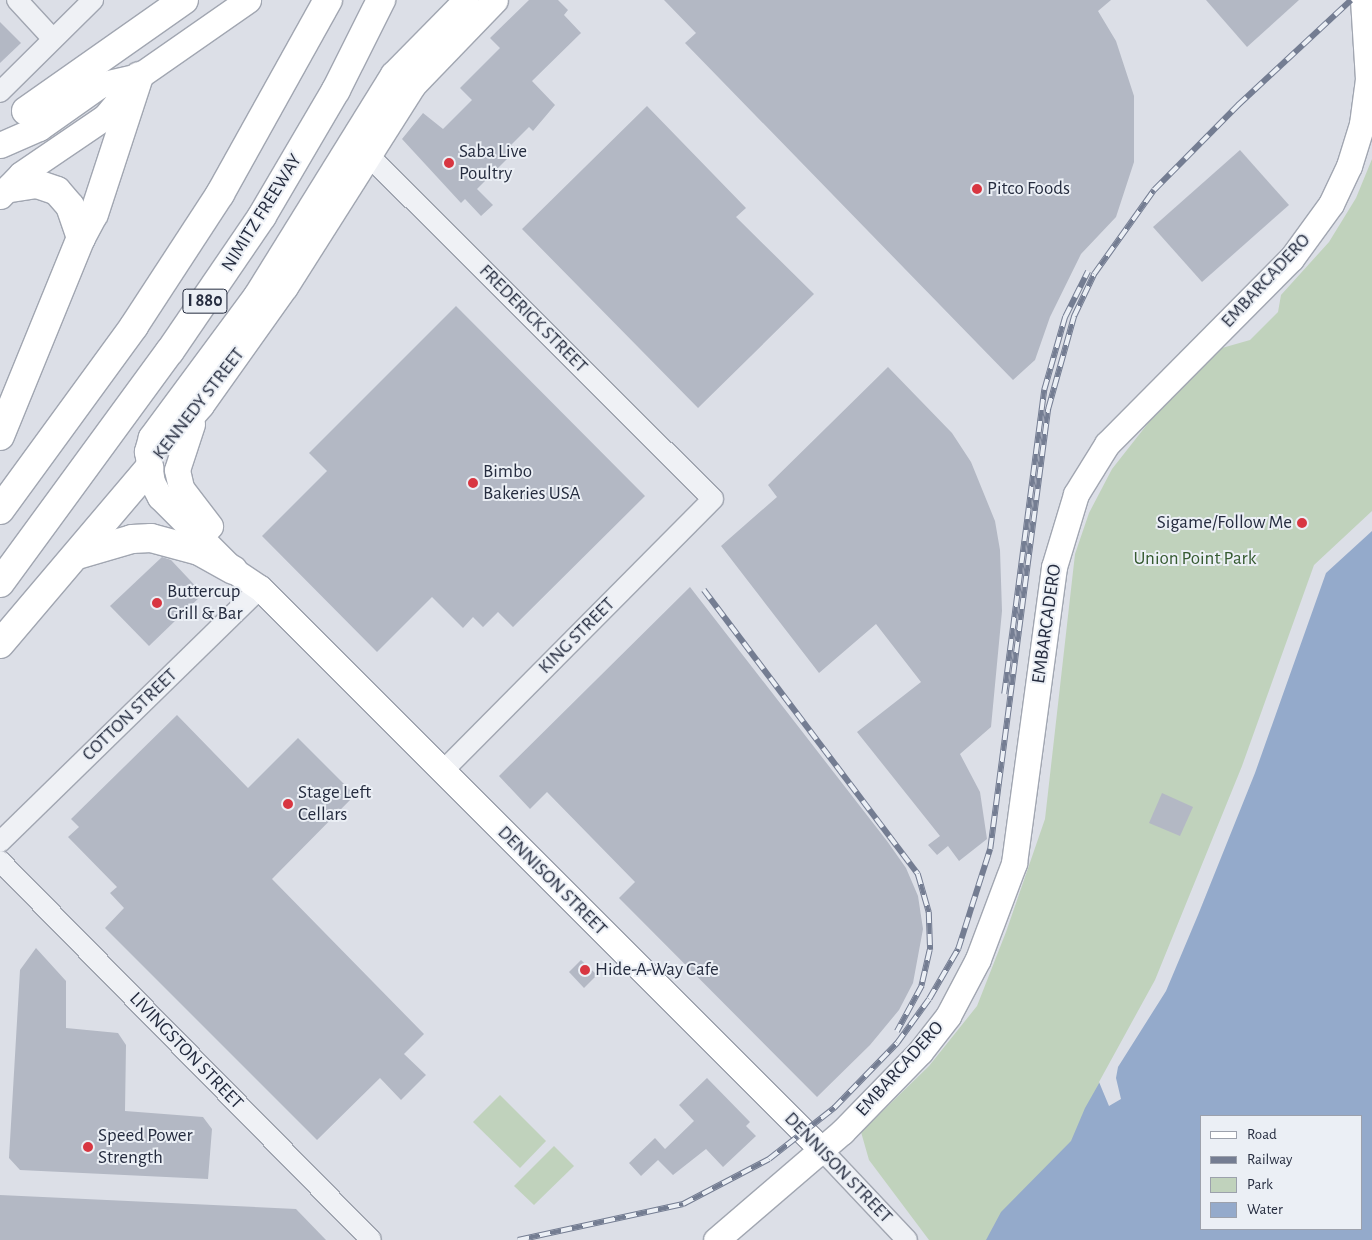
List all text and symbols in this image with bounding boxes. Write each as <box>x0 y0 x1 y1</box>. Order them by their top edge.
place label: Saba Live Poultry <box>459 141 527 185</box>
street label: NIMITZ FREEWAY <box>217 150 307 276</box>
marker: Saba Live Poultry <box>443 157 455 169</box>
place label: Pitco Foods <box>987 178 1070 200</box>
marker: Pitco Foods <box>971 183 983 195</box>
street label: EMBARCADERO <box>1217 229 1315 333</box>
street label: FREDERICK STREET <box>474 260 592 378</box>
road number: I 880 <box>181 286 229 316</box>
street label: KENNEDY STREET <box>148 344 250 464</box>
place label: Bimbo Bakeries USA <box>483 461 581 505</box>
marker: Bimbo Bakeries USA <box>467 477 479 489</box>
place label: Sigame/Follow Me <box>1157 512 1292 534</box>
marker: Sigame/Follow Me <box>1296 517 1308 529</box>
park label: Union Point Park <box>1134 548 1256 570</box>
street label: EMBARCADERO <box>1027 563 1067 685</box>
place label: Buttercup Grill & Bar <box>167 581 243 625</box>
street label: KING STREET <box>534 593 620 679</box>
marker: Buttercup Grill & Bar <box>151 597 163 609</box>
street label: COTTON STREET <box>78 664 182 766</box>
place label: Stage Left Cellars <box>298 782 371 826</box>
marker: Stage Left Cellars <box>282 798 294 810</box>
street label: DENNISON STREET <box>492 821 612 941</box>
place label: Hide-A-Way Cafe <box>595 959 719 981</box>
marker: Hide-A-Way Cafe <box>579 964 591 976</box>
street label: LIVINGSTON STREET <box>124 988 248 1114</box>
street label: EMBARCADERO <box>851 1017 949 1121</box>
street label: DENNISON STREET <box>779 1108 897 1228</box>
legend <box>1200 1115 1362 1230</box>
place label: Speed Power Strength <box>98 1125 193 1169</box>
text: Road <box>1247 1127 1277 1142</box>
marker: Speed Power Strength <box>82 1141 94 1153</box>
text: Railway <box>1247 1152 1292 1167</box>
text: Park <box>1247 1177 1273 1192</box>
text: Water <box>1247 1202 1283 1217</box>

